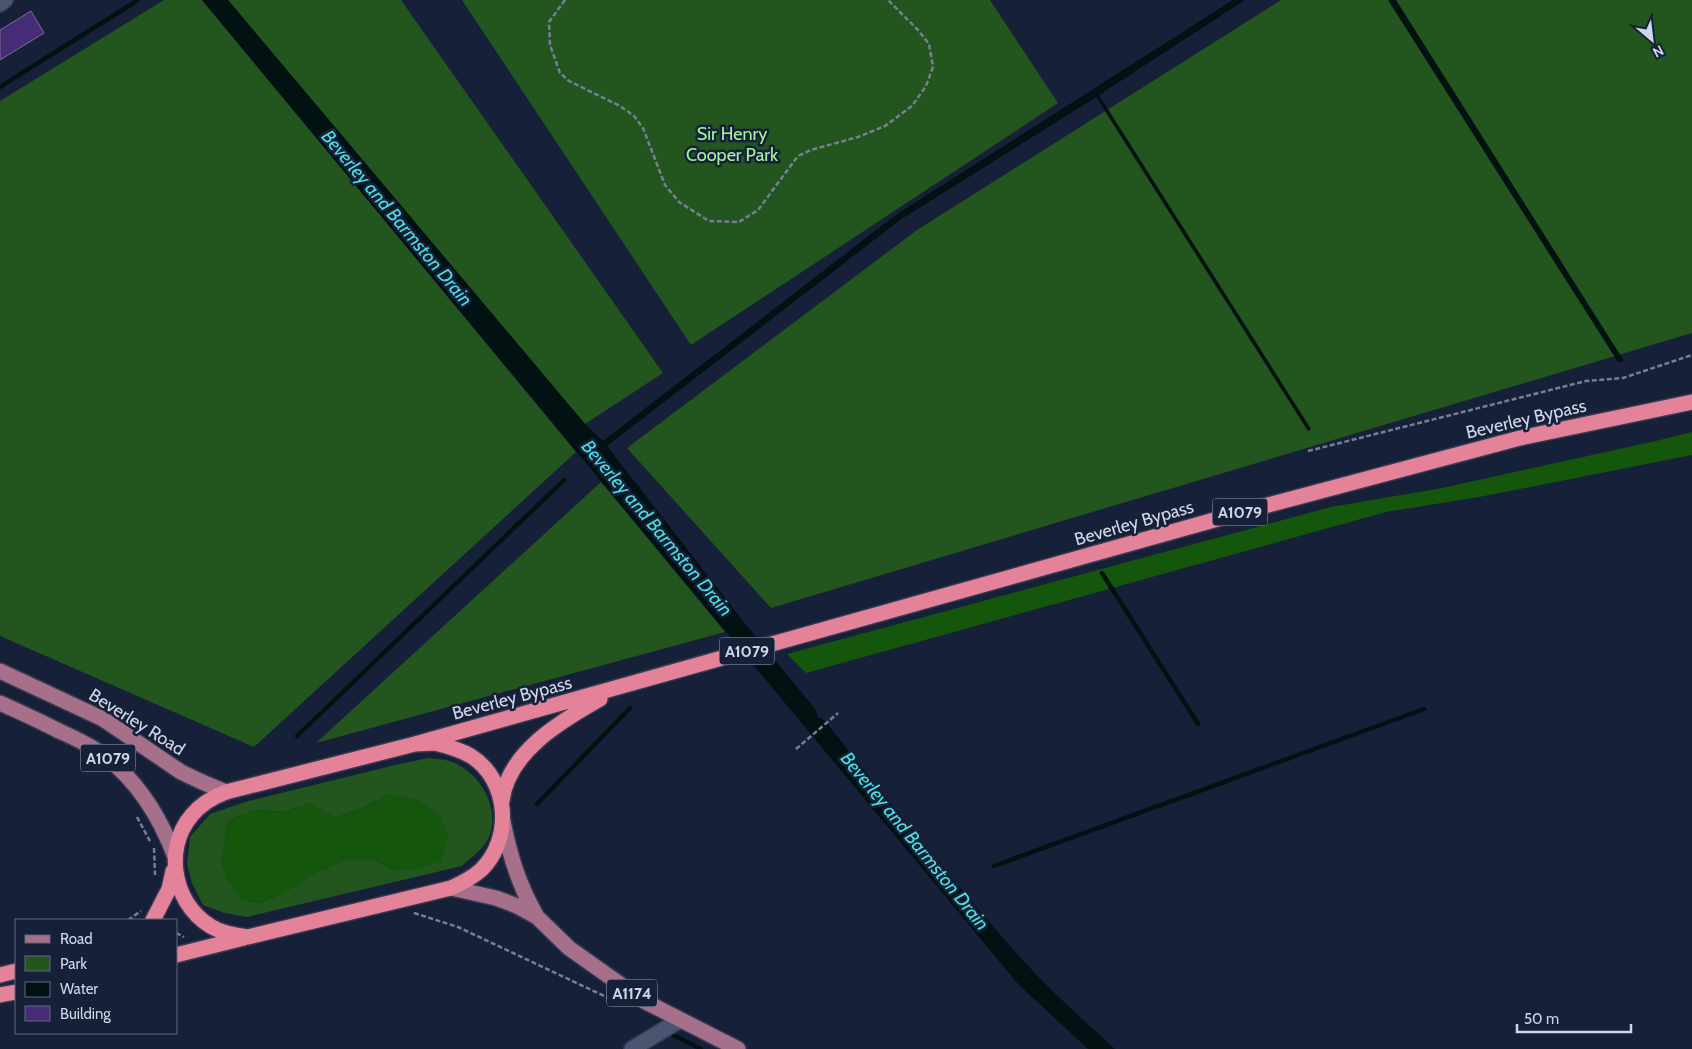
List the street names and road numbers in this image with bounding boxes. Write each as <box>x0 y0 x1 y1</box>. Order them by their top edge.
street label: Beverley Bypass <box>1464 394 1588 444</box>
street label: Beverley Bypass <box>1072 495 1196 551</box>
road number: A1079 <box>1212 498 1268 526</box>
road number: A1079 <box>720 637 774 664</box>
street label: Beverley Bypass <box>450 671 574 725</box>
street label: Beverley Road <box>85 684 189 760</box>
road number: A1079 <box>80 744 136 771</box>
road number: A1174 <box>607 980 657 1006</box>

